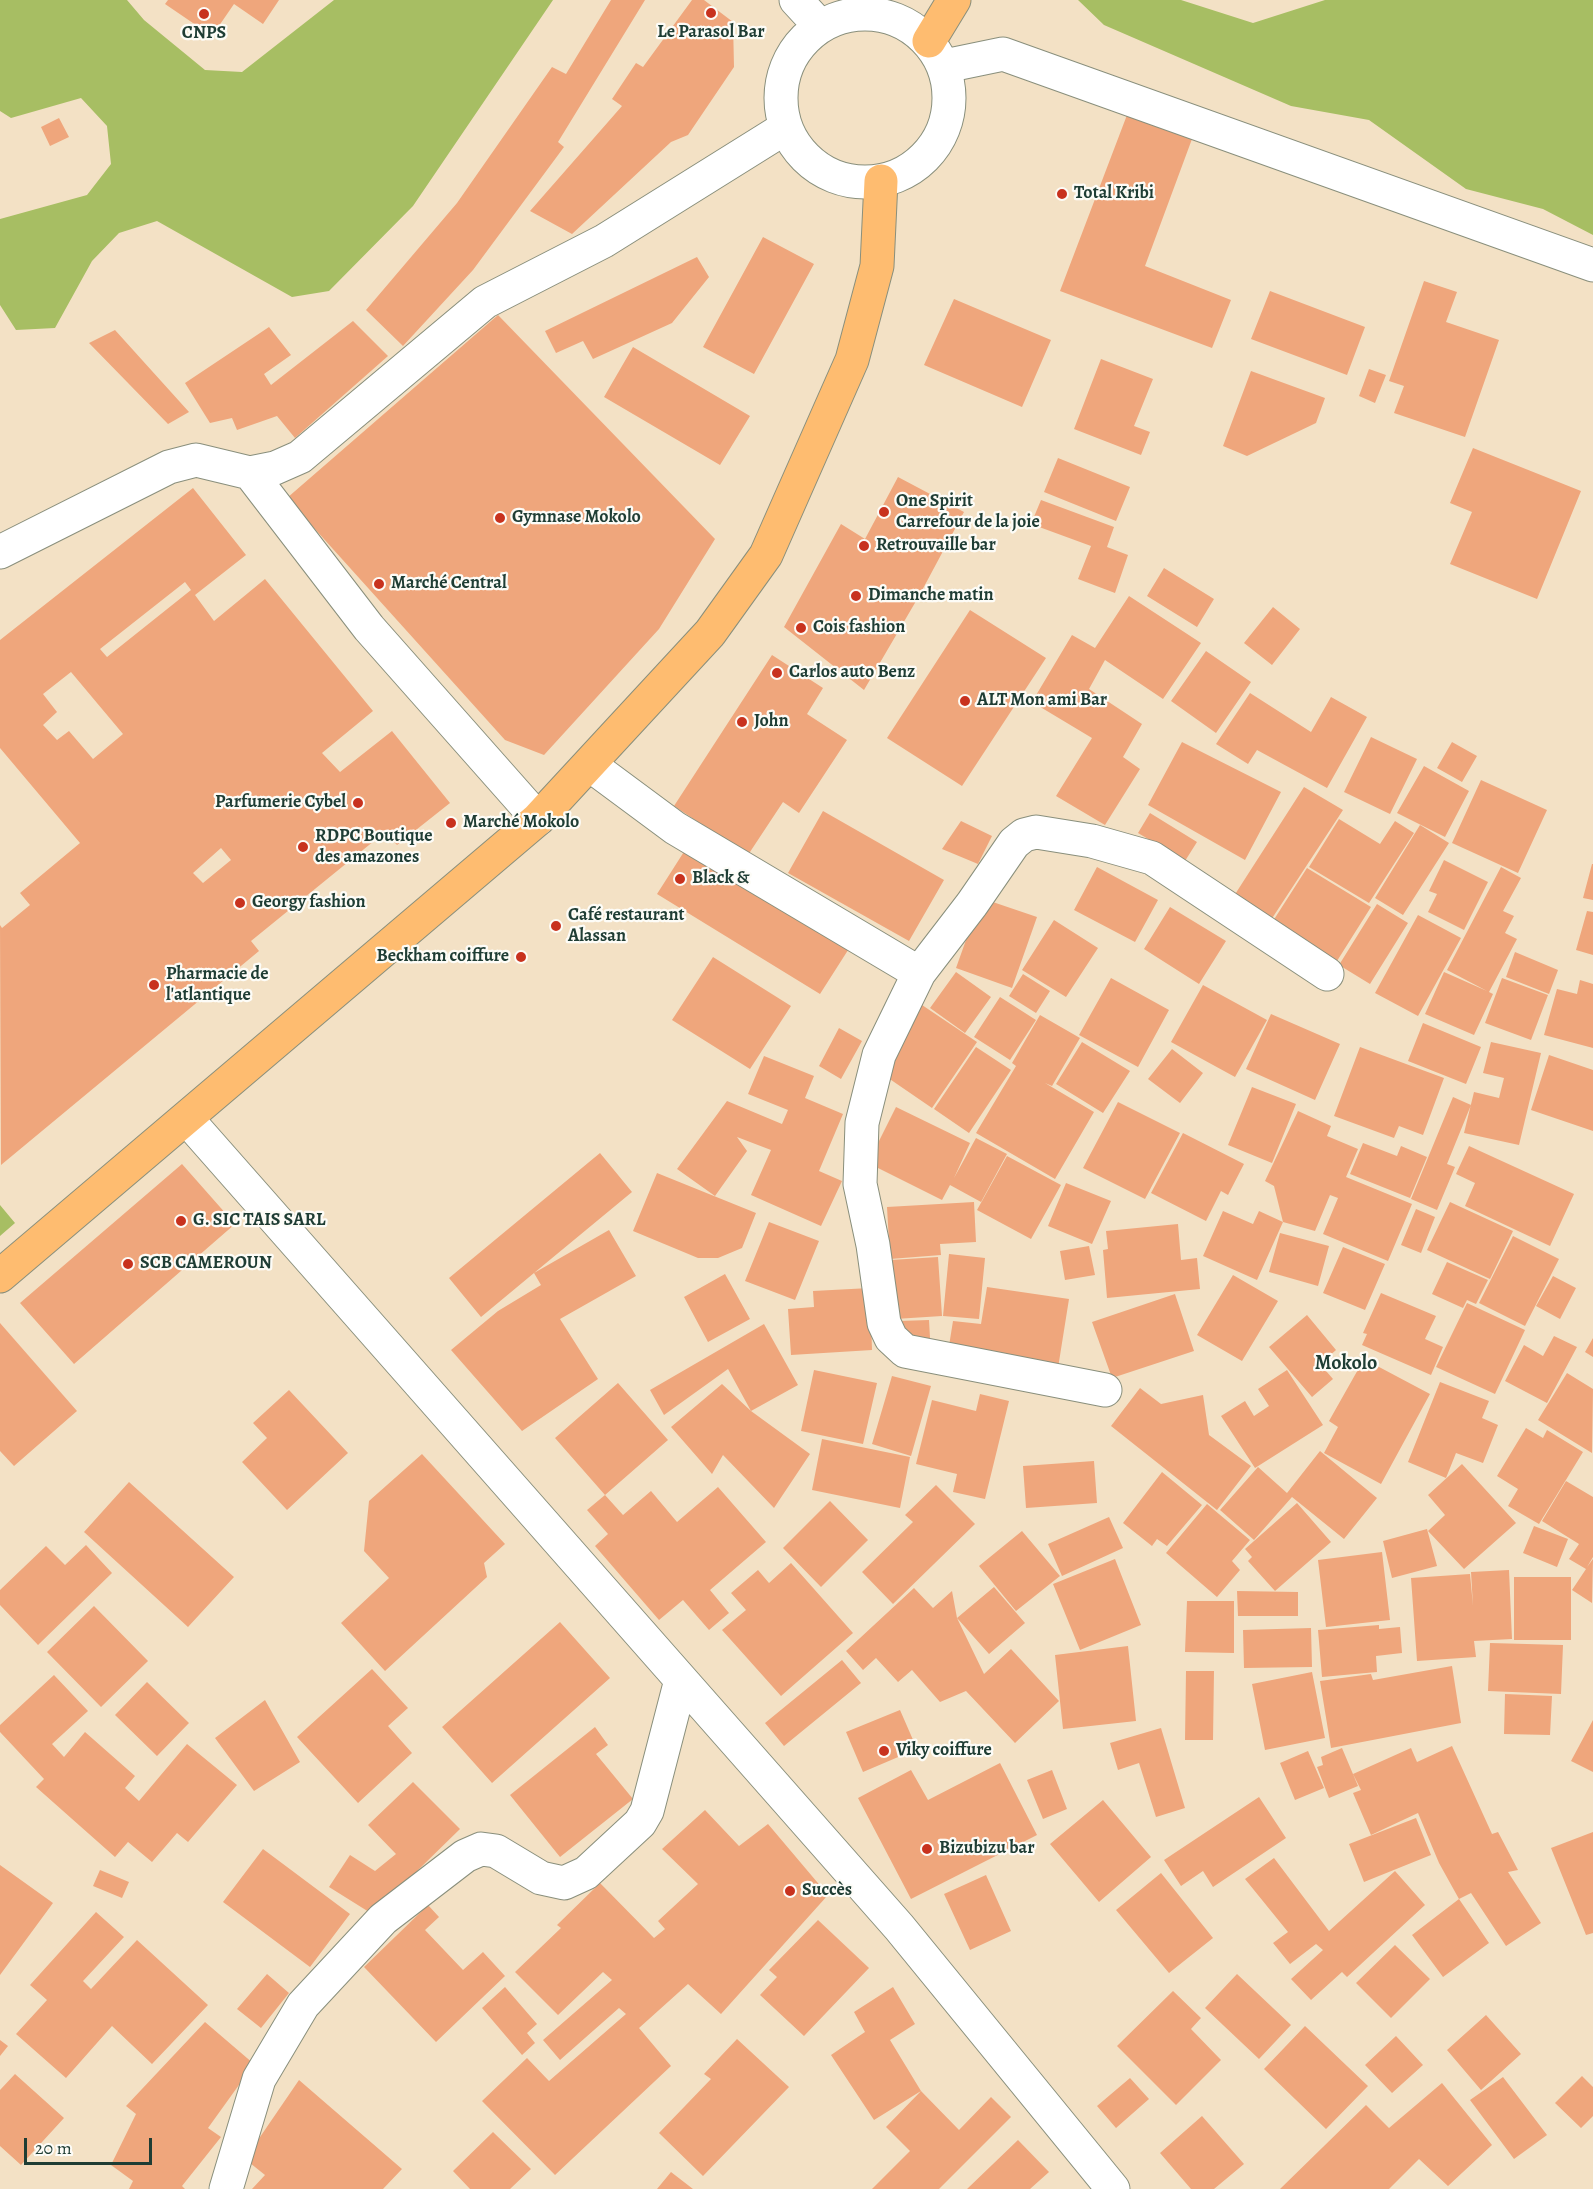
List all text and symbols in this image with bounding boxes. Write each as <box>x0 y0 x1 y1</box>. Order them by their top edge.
marker: Le Parasol Bar <box>704 6 718 20</box>
marker: CNPS <box>197 7 211 21</box>
place label: Le Parasol Bar <box>657 22 765 44</box>
place label: CNPS <box>182 23 226 45</box>
place label: Total Kribi <box>1074 183 1154 205</box>
marker: Total Kribi <box>1055 187 1069 201</box>
place label: One Spirit Carrefour de la joie <box>896 491 1040 534</box>
marker: One Spirit Carrefour de la joie <box>877 505 891 519</box>
place label: Gymnase Mokolo <box>512 507 641 529</box>
marker: Gymnase Mokolo <box>493 511 507 525</box>
place label: Retrouvaille bar <box>876 535 996 557</box>
marker: Retrouvaille bar <box>857 539 871 553</box>
place label: Marché Central <box>391 573 507 595</box>
marker: Marché Central <box>372 577 386 591</box>
place label: Dimanche matin <box>868 585 994 607</box>
marker: Dimanche matin <box>849 589 863 603</box>
place label: Cois fashion <box>813 617 905 639</box>
marker: Cois fashion <box>794 621 808 635</box>
place label: Carlos auto Benz <box>789 662 915 684</box>
marker: Carlos auto Benz <box>770 666 784 680</box>
place label: ALT Mon ami Bar <box>977 690 1107 712</box>
marker: ALT Mon ami Bar <box>958 694 972 708</box>
place label: John <box>754 711 789 733</box>
marker: John <box>735 715 749 729</box>
place label: Parfumerie Cybel <box>215 792 346 814</box>
marker: Parfumerie Cybel <box>351 796 365 810</box>
place label: Marché Mokolo <box>463 812 579 834</box>
marker: Marché Mokolo <box>444 816 458 830</box>
place label: RDPC Boutique des amazones <box>315 826 433 868</box>
marker: RDPC Boutique des amazones <box>296 840 310 854</box>
place label: Black & <box>692 868 750 890</box>
marker: Black & <box>673 872 687 886</box>
place label: Georgy fashion <box>252 892 366 914</box>
marker: Georgy fashion <box>233 896 247 910</box>
place label: Café restaurant Alassan <box>568 905 685 948</box>
marker: Café restaurant Alassan <box>549 919 563 933</box>
place label: Beckham coiffure <box>376 946 509 968</box>
marker: Beckham coiffure <box>514 950 528 964</box>
place label: Pharmacie de l'atlantique <box>166 964 268 1006</box>
marker: Pharmacie de l'atlantique <box>147 978 161 992</box>
place label: G. SIC TAIS SARL <box>193 1210 326 1232</box>
marker: G. SIC TAIS SARL <box>174 1214 188 1228</box>
place label: SCB CAMEROUN <box>140 1253 272 1275</box>
marker: SCB CAMEROUN <box>121 1257 135 1271</box>
district label: Mokolo <box>1315 1352 1377 1376</box>
place label: Viky coiffure <box>896 1740 992 1762</box>
marker: Viky coiffure <box>877 1744 891 1758</box>
place label: Bizubizu bar <box>939 1838 1035 1860</box>
marker: Bizubizu bar <box>920 1842 934 1856</box>
place label: Succès <box>802 1880 852 1902</box>
marker: Succès <box>783 1884 797 1898</box>
scale bar <box>27 2126 154 2164</box>
text: 20 m <box>35 2136 72 2160</box>

